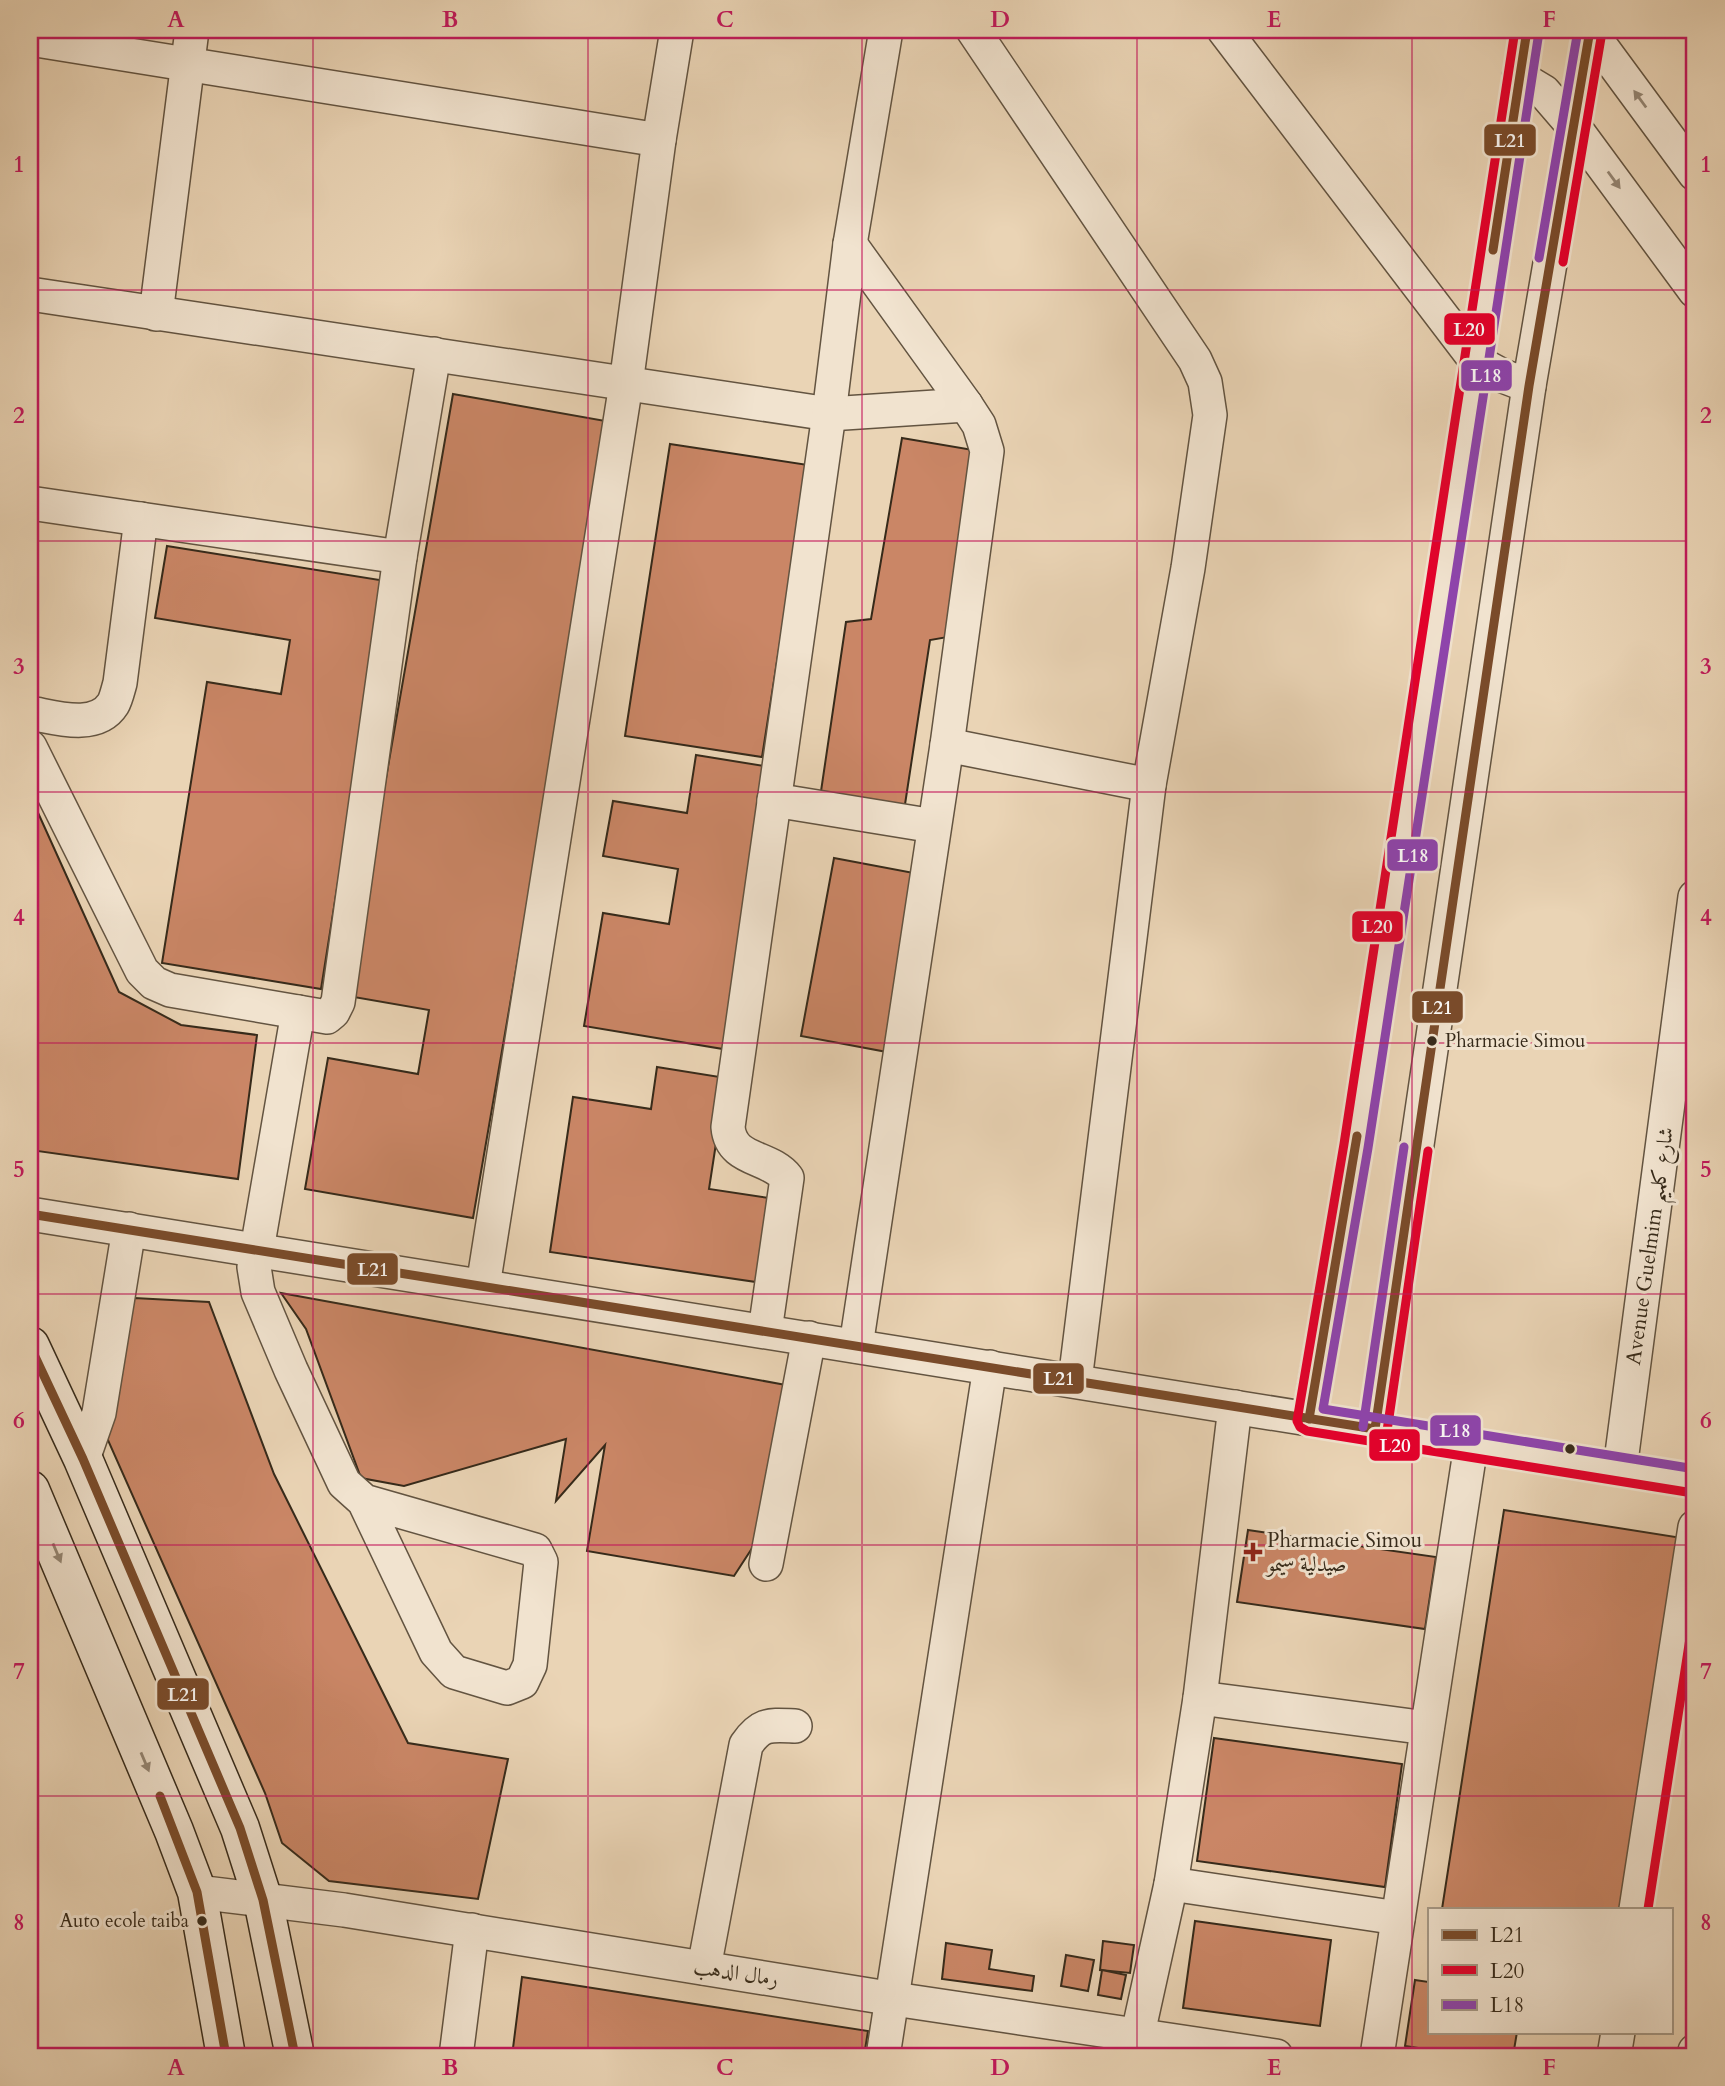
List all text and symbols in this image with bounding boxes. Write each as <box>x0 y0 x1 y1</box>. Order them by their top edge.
text: A <box>167 4 185 35</box>
text: B <box>442 4 458 35</box>
text: C <box>716 4 734 35</box>
text: D <box>990 4 1010 35</box>
text: E <box>1267 4 1281 35</box>
text: F <box>1542 4 1556 35</box>
one-way arrow <box>1633 91 1648 109</box>
line badge: L21 <box>1483 123 1537 157</box>
text: L21 <box>1494 128 1526 154</box>
text: 1 <box>13 149 25 180</box>
text: 1 <box>1700 149 1712 180</box>
one-way arrow <box>1606 171 1620 189</box>
line badge: L20 <box>1443 312 1496 346</box>
text: L20 <box>1453 317 1485 343</box>
line badge: L18 <box>1460 359 1513 392</box>
text: L18 <box>1470 363 1502 389</box>
text: 2 <box>13 400 25 431</box>
text: 2 <box>1700 400 1712 431</box>
text: 3 <box>13 651 25 682</box>
text: 3 <box>1700 651 1712 682</box>
line badge: L18 <box>1386 838 1439 872</box>
text: L18 <box>1397 843 1429 869</box>
text: 4 <box>13 902 25 933</box>
text: 4 <box>1700 902 1712 933</box>
line badge: L20 <box>1351 910 1404 943</box>
text: L20 <box>1361 914 1393 940</box>
line badge: L21 <box>1411 990 1464 1024</box>
text: L21 <box>1421 995 1453 1021</box>
place label: Pharmacie Simou <box>1445 1028 1585 1054</box>
marker: Pharmacie Simou <box>1425 1034 1439 1048</box>
street label: Avenue Guelmim شارع كلميم <box>1619 1125 1687 1368</box>
text: 5 <box>13 1154 25 1185</box>
text: 5 <box>1700 1154 1712 1185</box>
line badge: L21 <box>346 1252 399 1286</box>
text: L21 <box>357 1257 389 1283</box>
line badge: L21 <box>1032 1362 1085 1395</box>
text: L21 <box>1043 1366 1075 1392</box>
text: 6 <box>13 1405 25 1436</box>
text: 6 <box>1700 1405 1712 1436</box>
line badge: L18 <box>1429 1414 1482 1447</box>
text: L18 <box>1439 1418 1471 1444</box>
line badge: L20 <box>1368 1428 1421 1462</box>
text: L20 <box>1379 1433 1411 1459</box>
unlabelled marker <box>1563 1442 1577 1456</box>
place label: Pharmacie Simou صيدلية سيمو <box>1265 1526 1422 1579</box>
one-way arrow <box>52 1542 63 1563</box>
marker: Pharmacie Simou صيدلية سيمو <box>1245 1544 1261 1560</box>
text: 7 <box>13 1656 25 1687</box>
text: 7 <box>1700 1656 1712 1687</box>
line badge: L21 <box>156 1677 210 1711</box>
text: L21 <box>167 1682 199 1708</box>
one-way arrow <box>140 1752 151 1773</box>
text: 8 <box>13 1907 25 1938</box>
text: 8 <box>1700 1907 1712 1938</box>
place label: Auto ecole taiba <box>60 1908 189 1934</box>
legend <box>1428 1908 1672 2034</box>
marker: Auto ecole taiba <box>195 1914 209 1928</box>
text: L21 <box>1490 1921 1524 1950</box>
street label: رمال الدهب <box>692 1952 780 1994</box>
text: L20 <box>1490 1957 1524 1986</box>
text: L18 <box>1490 1991 1524 2020</box>
text: A <box>167 2052 185 2083</box>
text: B <box>442 2052 458 2083</box>
text: C <box>716 2052 734 2083</box>
text: D <box>990 2052 1010 2083</box>
text: E <box>1267 2052 1281 2083</box>
text: F <box>1542 2052 1556 2083</box>

